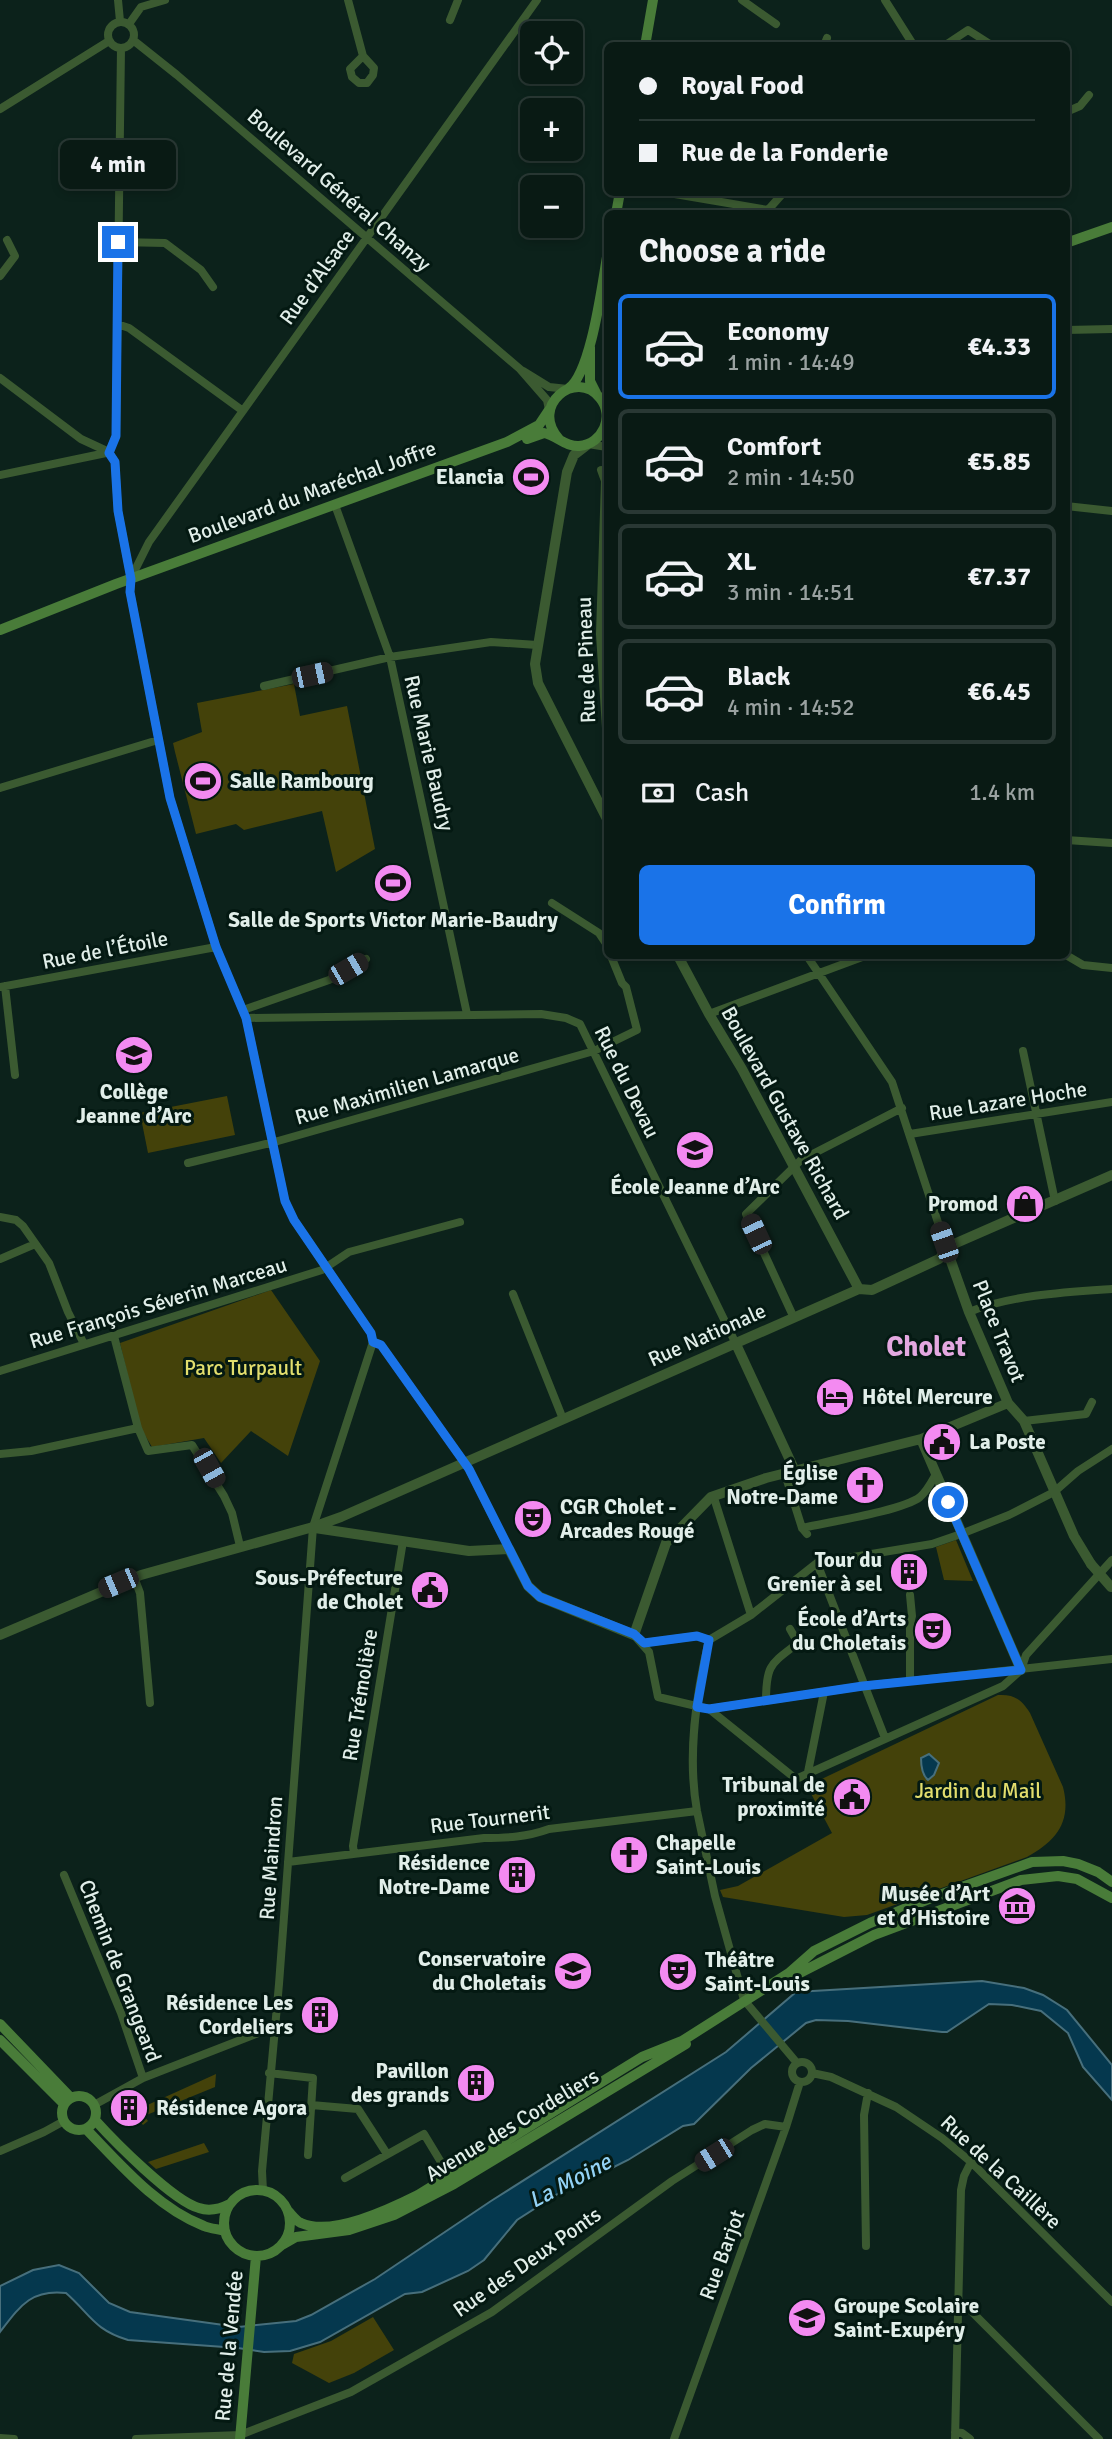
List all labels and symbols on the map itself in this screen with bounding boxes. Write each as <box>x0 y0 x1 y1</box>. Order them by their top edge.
street label: Boulevard Général Chanzy <box>242 103 436 277</box>
callout: 4 min <box>60 140 176 190</box>
street label: Rue d’Alsace <box>274 224 360 330</box>
route end <box>102 226 134 258</box>
street label: Boulevard du Maréchal Joffre <box>184 435 440 549</box>
sports icon: Elancia <box>510 456 552 498</box>
place label: Elancia <box>436 464 504 490</box>
street label: Rue de Pineau <box>571 596 601 724</box>
car <box>290 660 335 690</box>
street label: Rue Marie Baudry <box>398 672 460 834</box>
sports icon: Salle Rambourg <box>182 760 224 802</box>
place label: Salle Rambourg <box>230 768 374 794</box>
sports icon: Salle de Sports Victor Marie-Baudry <box>372 862 414 904</box>
place label: Salle de Sports Victor Marie-Baudry <box>228 907 558 933</box>
street label: Rue de l’Étoile <box>40 925 170 975</box>
car <box>325 949 372 989</box>
street label: Boulevard Gustave Richard <box>715 1002 855 1224</box>
street label: Rue du Devau <box>589 1022 665 1142</box>
school or university icon: Collège Jeanne d’Arc <box>113 1034 155 1076</box>
street label: Rue Maximilien Lamarque <box>292 1042 522 1130</box>
street label: Rue Lazare Hoche <box>927 1076 1089 1126</box>
place label: Collège Jeanne d’Arc <box>76 1079 192 1129</box>
school or university icon: École Jeanne d’Arc <box>674 1129 716 1171</box>
place label: École Jeanne d’Arc <box>610 1173 780 1200</box>
shop icon: Promod <box>1004 1183 1046 1225</box>
place label: Promod <box>928 1191 998 1217</box>
car <box>738 1211 775 1257</box>
car <box>928 1219 961 1265</box>
street label: Rue François Séverin Marceau <box>26 1251 290 1355</box>
street label: Place Travot <box>967 1276 1031 1386</box>
street label: Rue Nationale <box>644 1297 770 1373</box>
district label: Cholet <box>886 1330 966 1364</box>
park label: Parc Turpault <box>184 1355 302 1381</box>
hotel icon: Hôtel Mercure <box>814 1376 856 1418</box>
place label: Hôtel Mercure <box>862 1384 993 1410</box>
public building icon: La Poste <box>921 1421 963 1463</box>
place label: La Poste <box>969 1429 1046 1455</box>
car <box>190 1445 229 1491</box>
place label: Église Notre-Dame <box>726 1459 838 1510</box>
church icon: Église Notre-Dame <box>844 1464 886 1506</box>
route start <box>932 1486 964 1518</box>
place label: CGR Cholet - Arcades Rougé <box>560 1494 695 1544</box>
theatre icon: CGR Cholet - Arcades Rougé <box>512 1498 554 1540</box>
place label: Tour du Grenier à sel <box>767 1547 882 1597</box>
building icon: Tour du Grenier à sel <box>888 1551 930 1593</box>
car <box>95 1565 142 1601</box>
place label: Sous-Préfecture de Cholet <box>255 1565 403 1615</box>
public building icon: Sous-Préfecture de Cholet <box>409 1569 451 1611</box>
place label: École d’Arts du Choletais <box>792 1605 906 1656</box>
theatre icon: École d’Arts du Choletais <box>912 1610 954 1652</box>
street label: Rue Trémolière <box>337 1627 383 1763</box>
place label: Tribunal de proximité <box>722 1772 825 1822</box>
public building icon: Tribunal de proximité <box>831 1776 873 1818</box>
park label: Jardin du Mail <box>915 1778 1041 1804</box>
street label: Rue Maindron <box>254 1795 288 1921</box>
street label: Rue Tournerit <box>429 1799 551 1839</box>
place label: Chapelle Saint-Louis <box>656 1830 761 1880</box>
church icon: Chapelle Saint-Louis <box>608 1834 650 1876</box>
place label: Résidence Notre-Dame <box>378 1850 490 1900</box>
building icon: Résidence Notre-Dame <box>496 1854 538 1896</box>
street label: Chemin de Grangeard <box>73 1876 167 2066</box>
place label: Musée d’Art et d’Histoire <box>877 1881 990 1931</box>
museum icon: Musée d’Art et d’Histoire <box>996 1885 1038 1927</box>
place label: Conservatoire du Choletais <box>418 1946 546 1996</box>
place label: Théâtre Saint-Louis <box>705 1947 810 1997</box>
school or university icon: Conservatoire du Choletais <box>552 1950 594 1992</box>
theatre icon: Théâtre Saint-Louis <box>657 1951 699 1993</box>
place label: Résidence Les Cordeliers <box>166 1990 293 2040</box>
building icon: Résidence Les Cordeliers <box>299 1994 341 2036</box>
place label: Pavillon des grands <box>351 2058 449 2108</box>
building icon: Pavillon des grands <box>455 2062 497 2104</box>
street label: Avenue des Cordeliers <box>421 2063 603 2187</box>
building icon: Résidence Agora <box>108 2087 150 2129</box>
place label: Résidence Agora <box>156 2095 307 2121</box>
street label: Rue de la Caillère <box>935 2109 1067 2235</box>
car <box>691 2135 738 2175</box>
water label: La Moine <box>524 2147 618 2215</box>
street label: Rue des Deux Ponts <box>448 2201 606 2323</box>
street label: Rue Barjot <box>694 2206 750 2304</box>
street label: Rue de la Vendée <box>209 2269 249 2423</box>
place label: Groupe Scolaire Saint-Exupéry <box>834 2293 979 2343</box>
school or university icon: Groupe Scolaire Saint-Exupéry <box>786 2297 828 2339</box>

